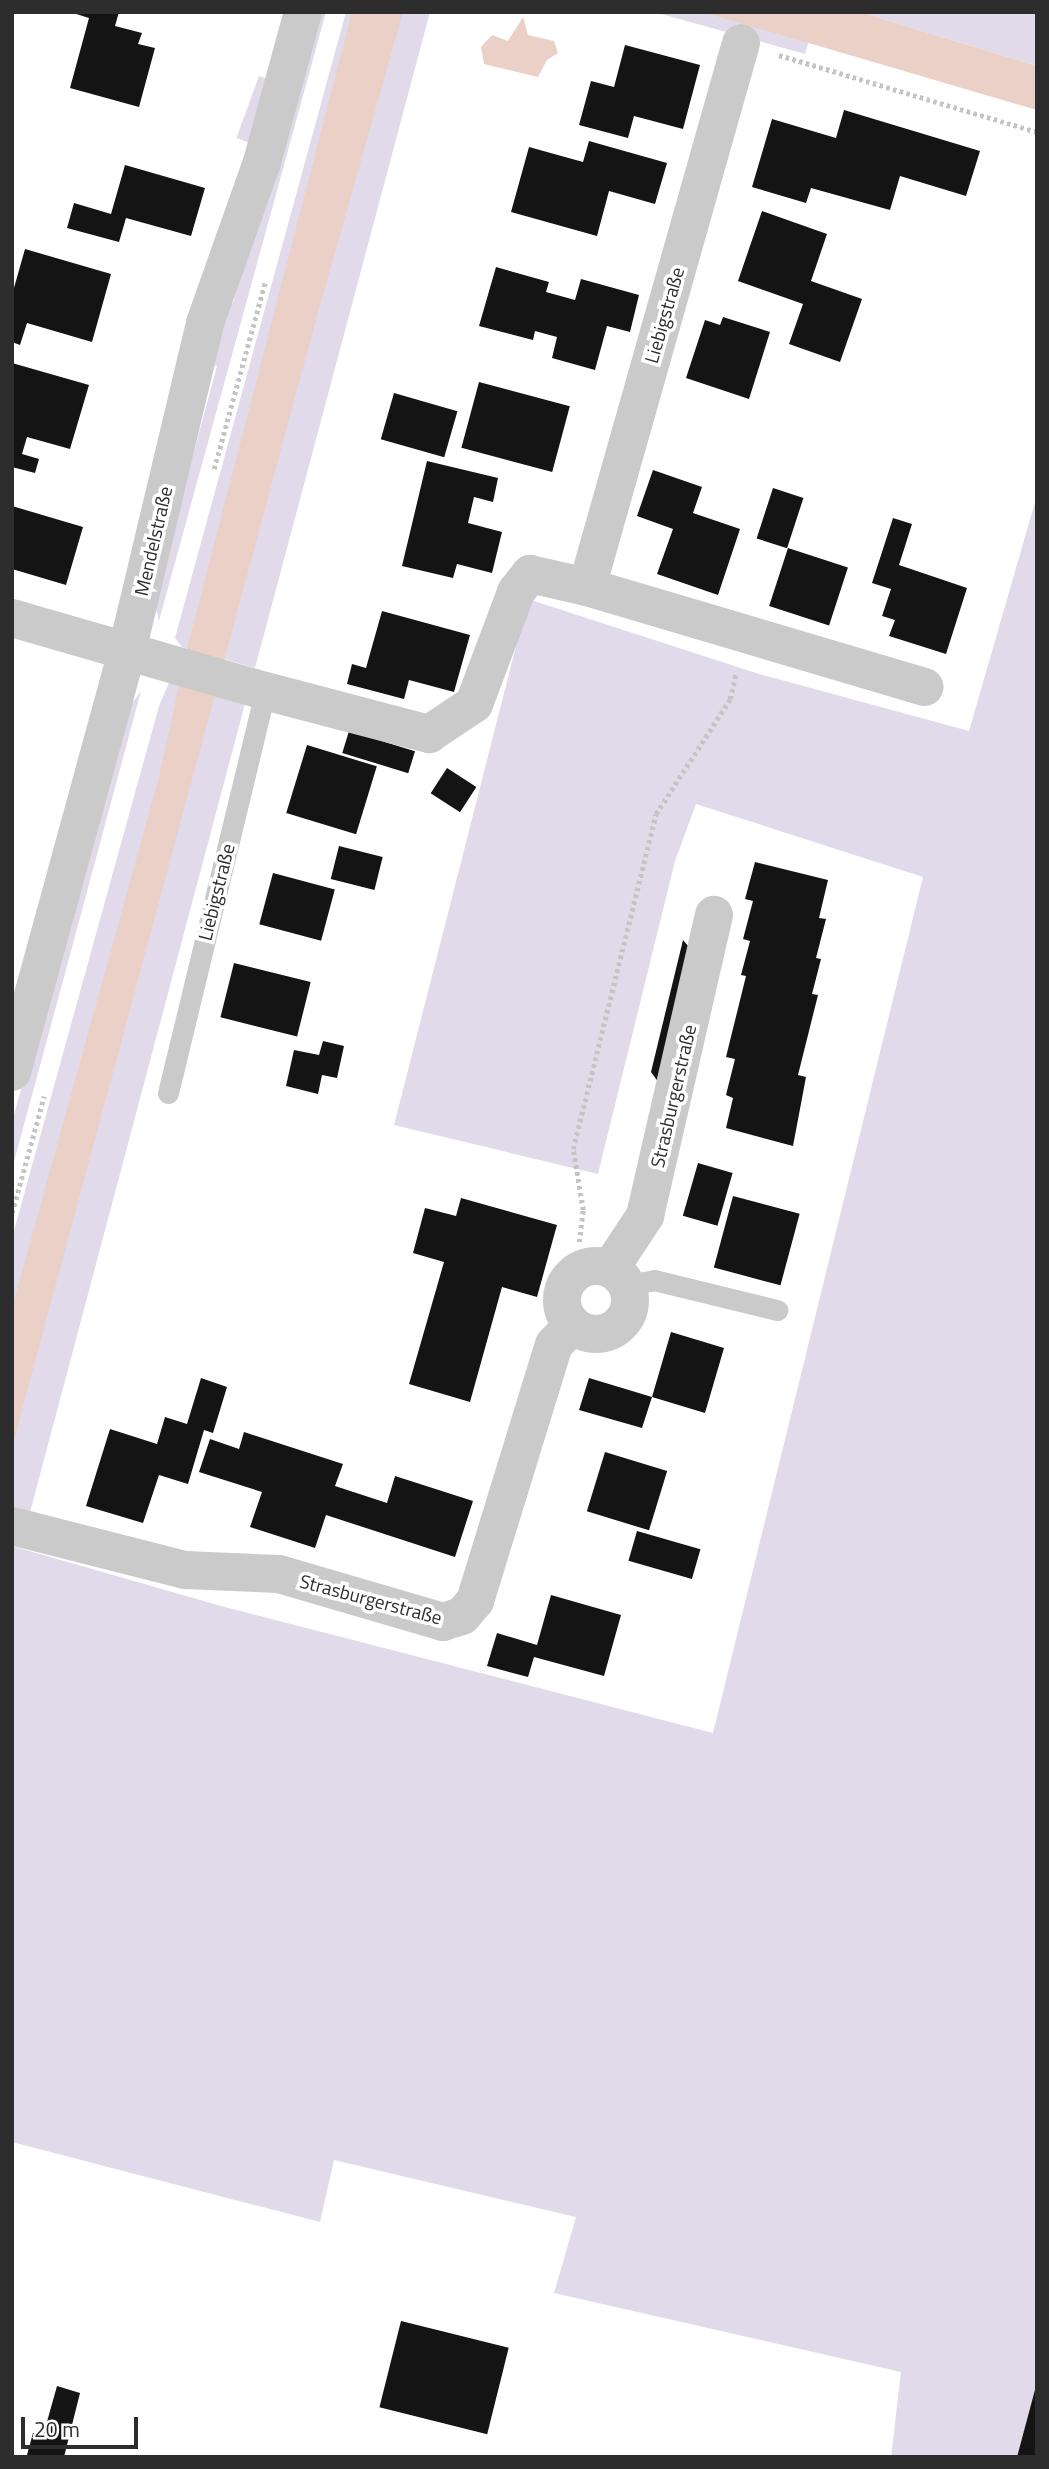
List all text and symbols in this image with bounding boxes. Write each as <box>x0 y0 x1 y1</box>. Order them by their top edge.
street label: Liebigstraße <box>639 264 689 366</box>
street label: Mendelstraße <box>129 484 177 598</box>
street label: Liebigstraße <box>193 841 239 943</box>
street label: Strasburgerstraße <box>645 1022 701 1170</box>
street label: Strasburgerstraße <box>297 1569 445 1629</box>
scale bar <box>24 2402 142 2446</box>
text: 20 m <box>34 2413 80 2445</box>

